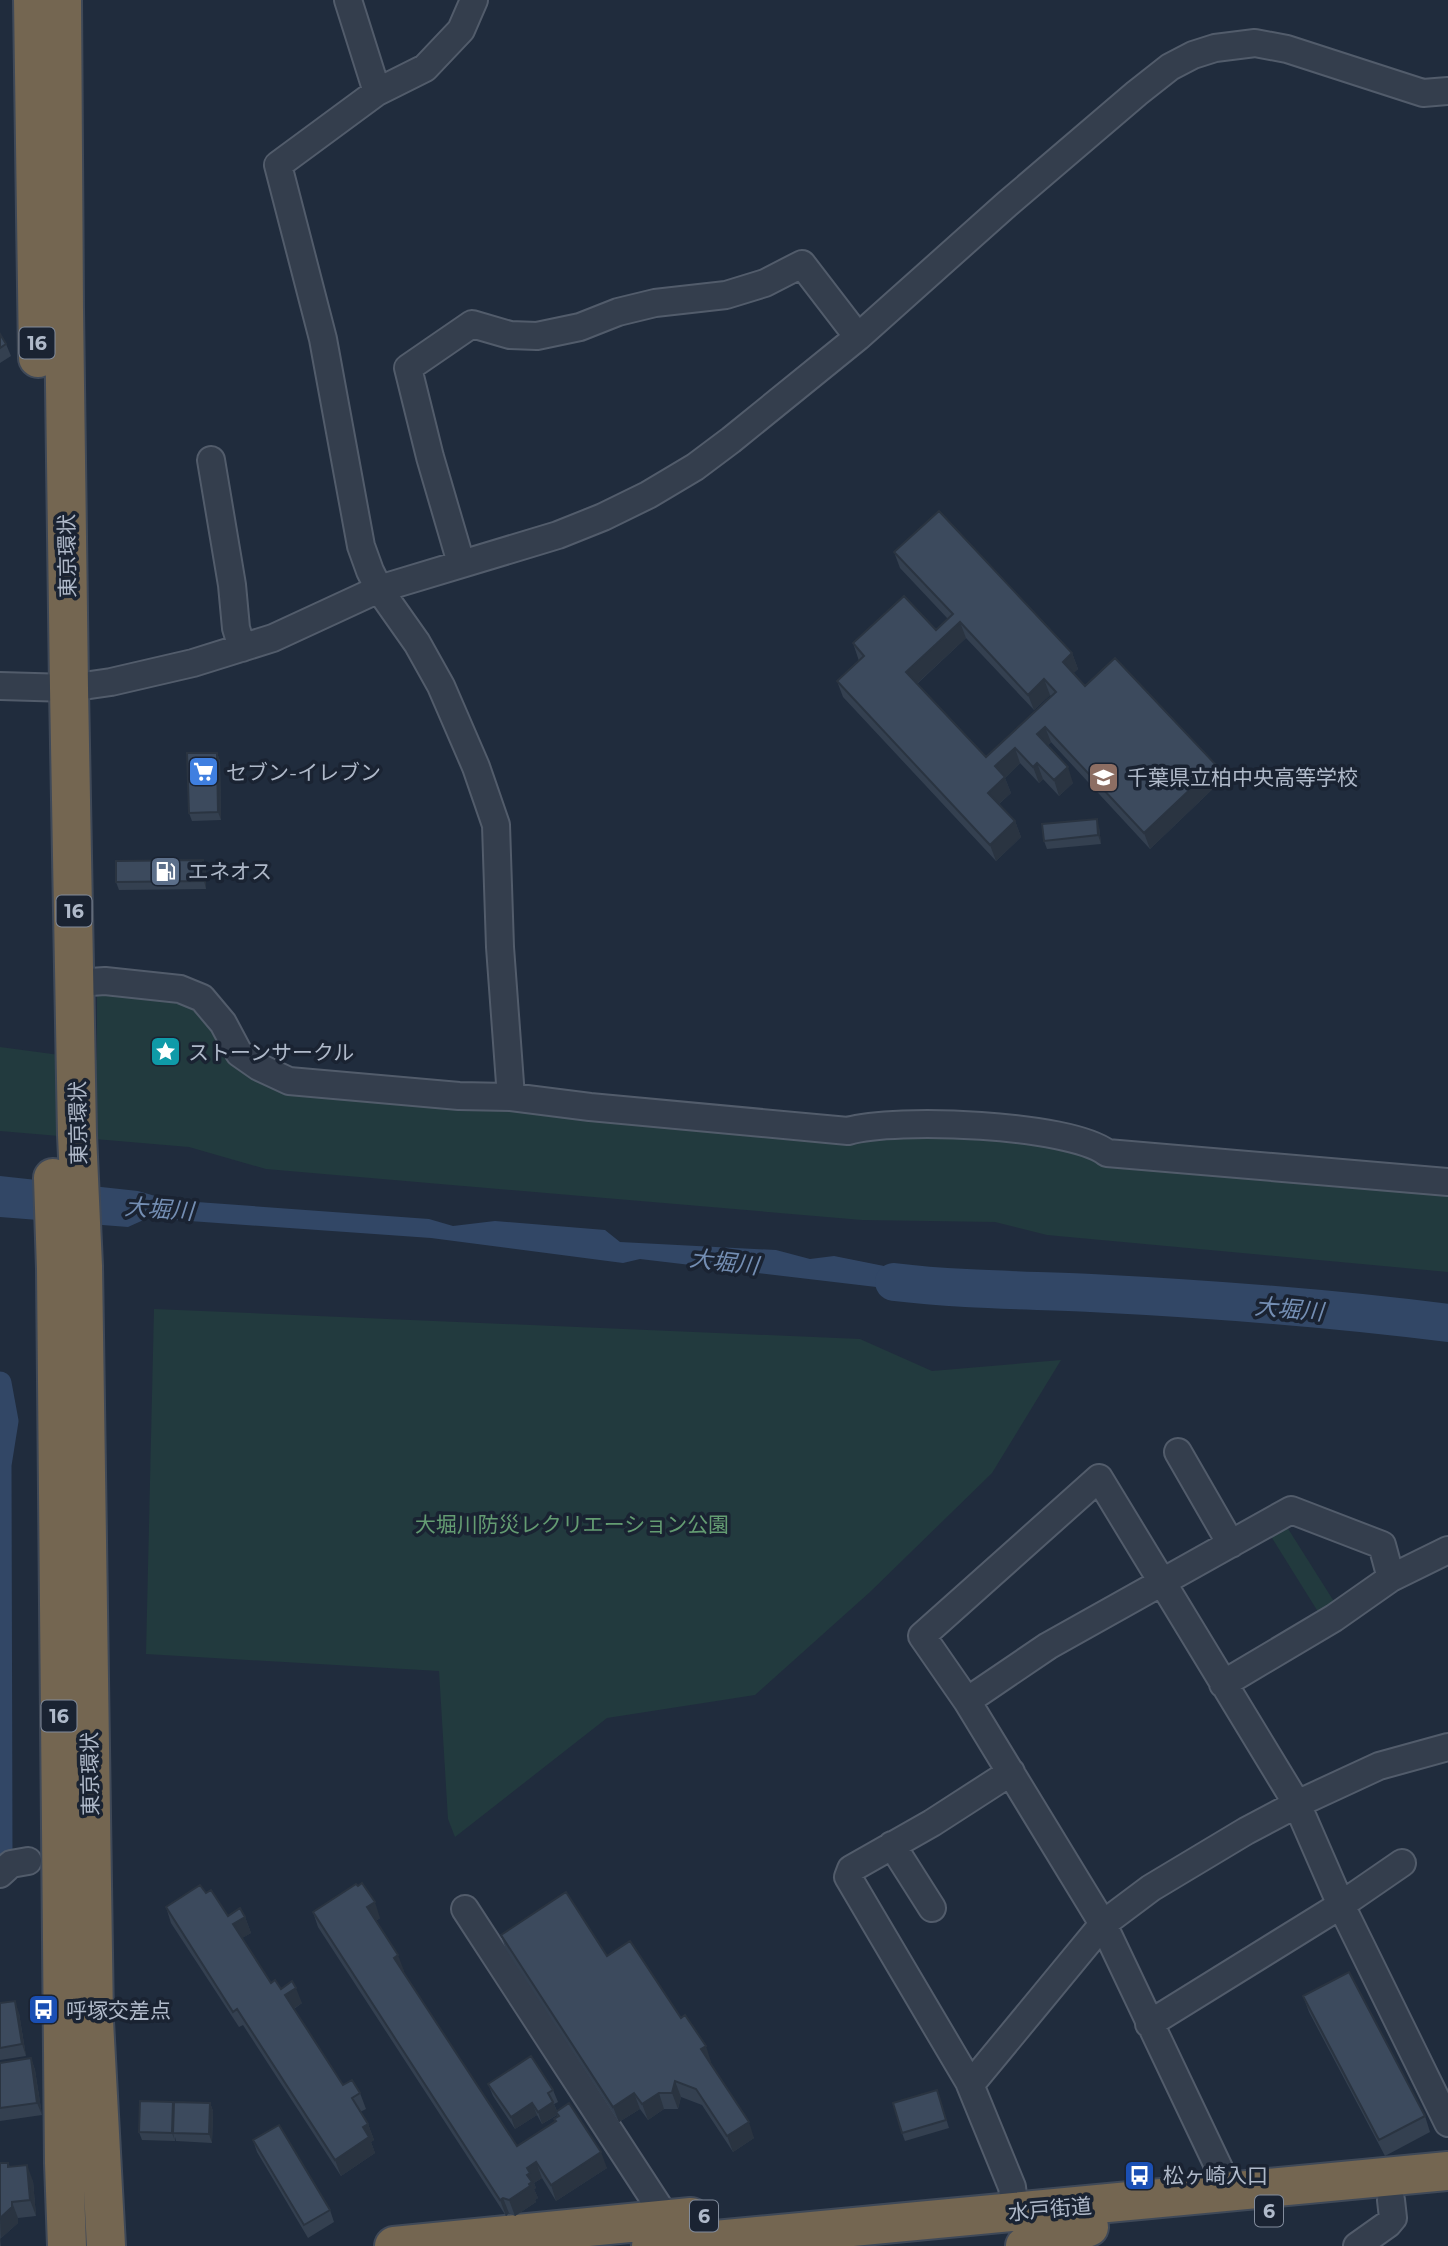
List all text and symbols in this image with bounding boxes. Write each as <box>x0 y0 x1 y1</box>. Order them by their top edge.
road number: 16 <box>20 328 54 358</box>
street label: 東京環状 <box>54 514 80 598</box>
supermarket icon: セブン-イレブン <box>186 755 220 789</box>
place label: セブン-イレブン <box>226 760 381 785</box>
school or university icon: 千葉県立柏中央高等学校 <box>1087 760 1121 794</box>
place label: 千葉県立柏中央高等学校 <box>1127 765 1358 790</box>
fuel station icon: エネオス <box>148 854 182 888</box>
place label: エネオス <box>188 859 272 884</box>
road number: 16 <box>56 896 92 926</box>
place icon: ストーンサークル <box>148 1035 182 1069</box>
place label: ストーンサークル <box>188 1040 354 1065</box>
street label: 東京環状 <box>65 1081 91 1165</box>
water label: 大堀川 <box>124 1193 197 1226</box>
water label: 大堀川 <box>688 1244 763 1280</box>
water label: 大堀川 <box>1253 1292 1328 1326</box>
park label: 大堀川防災レクリエーション公園 <box>415 1512 729 1537</box>
road number: 16 <box>42 1700 76 1732</box>
street label: 東京環状 <box>77 1732 103 1816</box>
bus stop icon: 呼塚交差点 <box>26 1993 60 2027</box>
place label: 呼塚交差点 <box>66 1998 171 2023</box>
bus stop icon: 松ヶ崎入口 <box>1123 2158 1157 2192</box>
place label: 松ヶ崎入口 <box>1163 2163 1268 2188</box>
street label: 水戸街道 <box>1007 2193 1093 2225</box>
road number: 6 <box>1255 2196 1283 2226</box>
road number: 6 <box>690 2200 718 2232</box>

